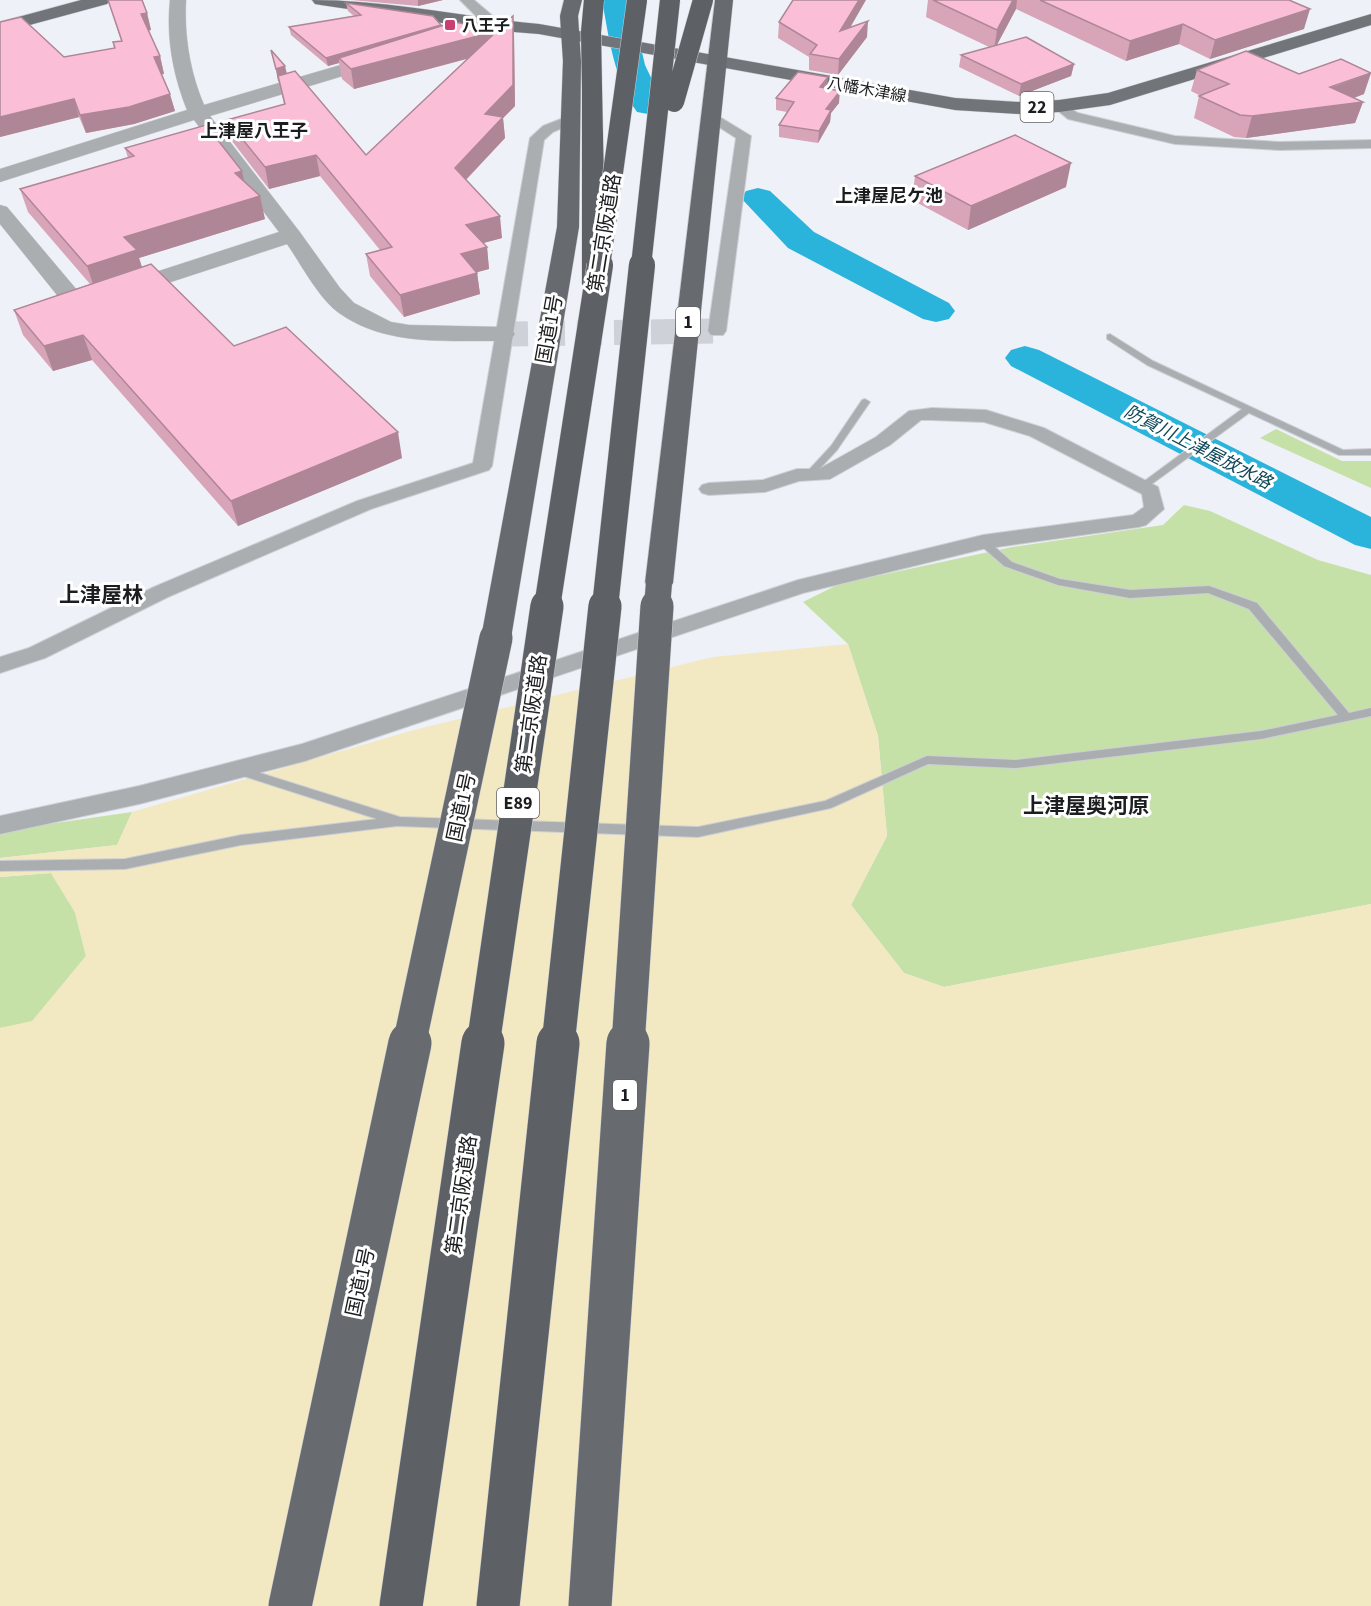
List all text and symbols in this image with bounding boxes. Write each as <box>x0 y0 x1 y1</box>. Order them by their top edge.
place label: 八王子 <box>462 15 510 37</box>
marker: 八王子 <box>443 18 457 32</box>
street label: 八幡木津線 <box>826 72 908 108</box>
road number: 22 <box>1020 92 1054 122</box>
district label: 上津屋八王子 <box>200 119 308 144</box>
street label: 第二京阪道路 <box>582 172 628 295</box>
district label: 上津屋尼ケ池 <box>835 184 943 209</box>
street label: 国道1号 <box>530 292 570 366</box>
road number: 1 <box>676 307 700 337</box>
water label: 防賀川上津屋放水路 <box>1120 400 1277 496</box>
district label: 上津屋林 <box>59 580 143 610</box>
street label: 第二京阪道路 <box>510 653 554 776</box>
street label: 国道1号 <box>441 770 483 844</box>
road number: E89 <box>497 788 539 818</box>
district label: 上津屋奥河原 <box>1023 791 1149 821</box>
road number: 1 <box>613 1080 637 1110</box>
street label: 第二京阪道路 <box>440 1134 484 1257</box>
street label: 国道1号 <box>340 1245 382 1319</box>

